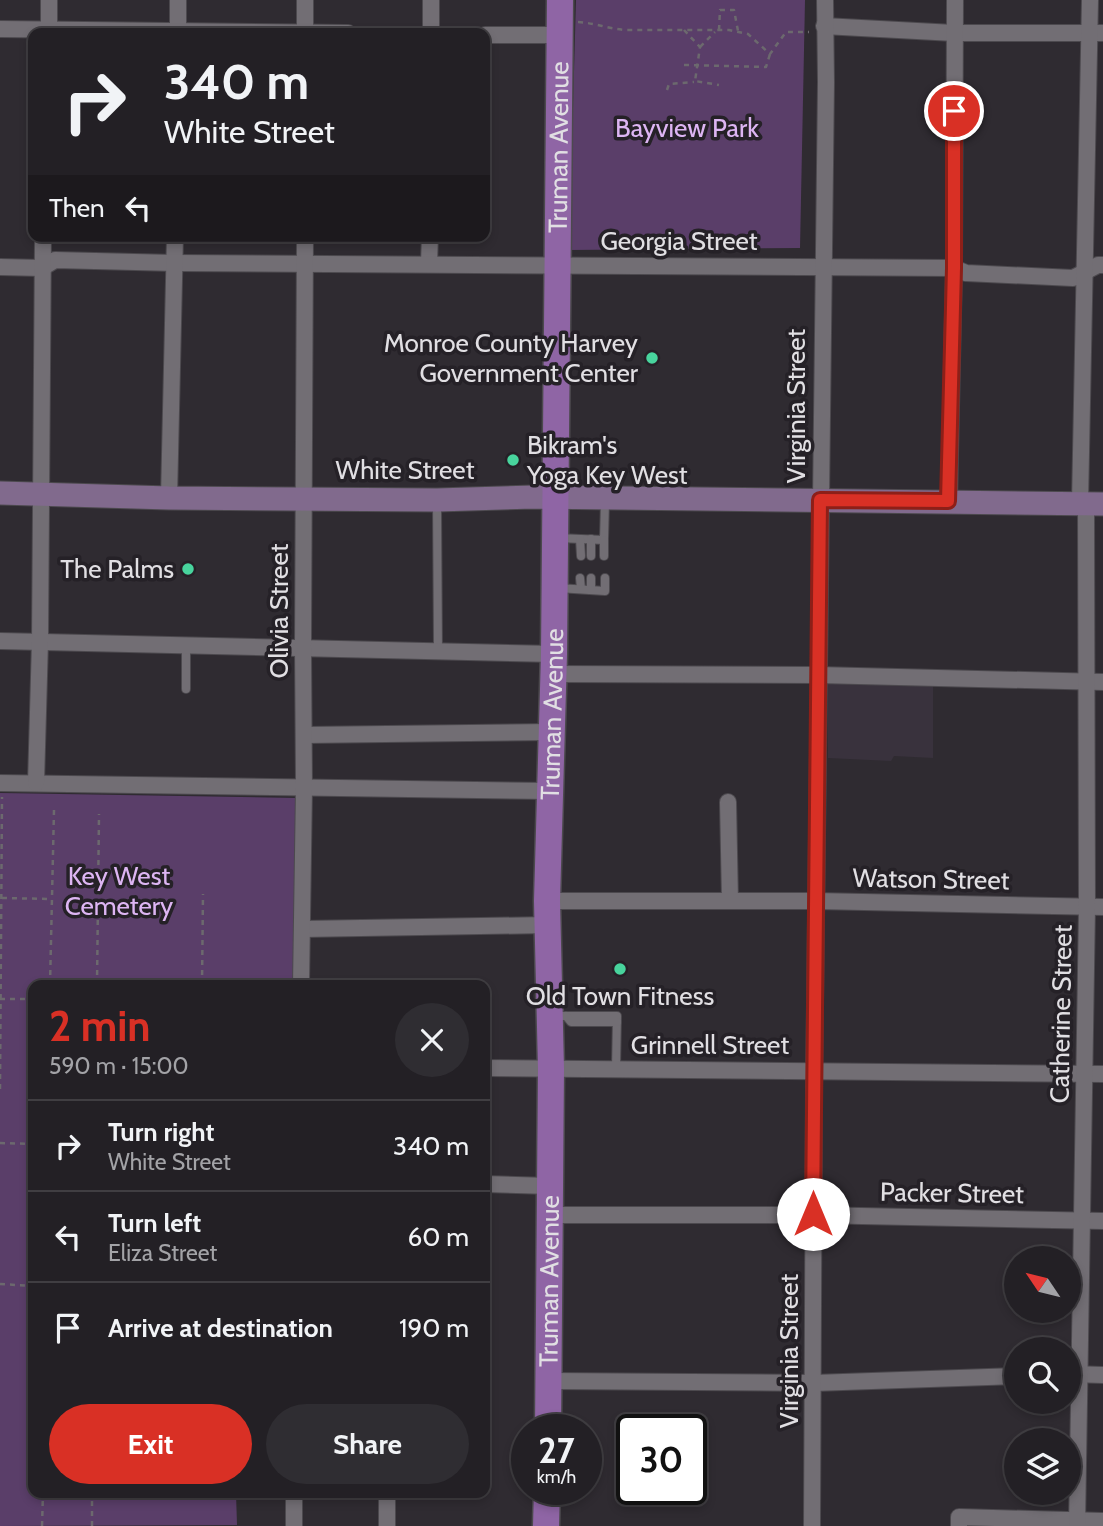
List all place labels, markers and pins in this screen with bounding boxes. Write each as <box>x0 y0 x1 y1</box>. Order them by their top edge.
pin <box>924 81 984 141</box>
place label: Monroe County Harvey Government Center <box>384 327 639 389</box>
marker: Monroe County Harvey Government Center <box>644 350 660 366</box>
place label: Bikram's Yoga Key West <box>526 429 688 491</box>
marker: Bikram's Yoga Key West <box>505 452 521 468</box>
place label: The Palms <box>60 553 174 585</box>
marker: The Palms <box>180 561 196 577</box>
marker: Old Town Fitness <box>612 961 628 977</box>
place label: Old Town Fitness <box>526 980 714 1012</box>

